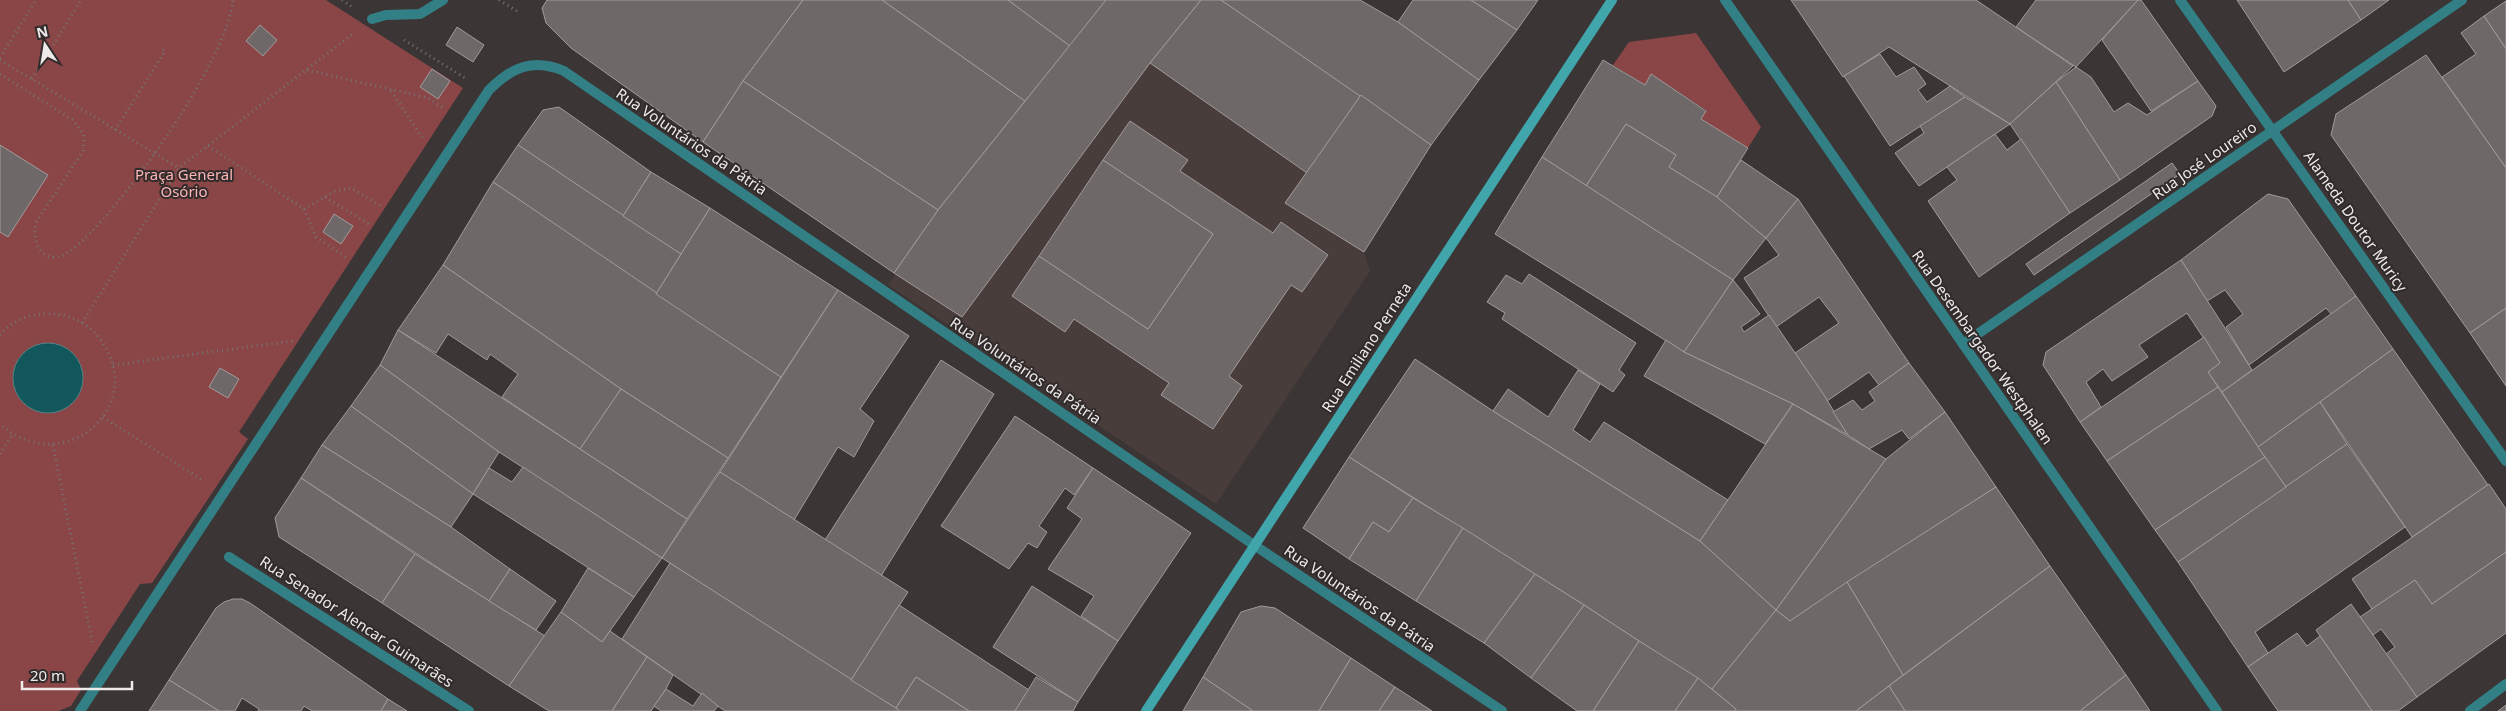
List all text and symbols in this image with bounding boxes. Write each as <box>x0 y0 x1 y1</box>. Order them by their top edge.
north arrow <box>20 20 70 70</box>
text: N <box>35 21 50 42</box>
street label: Rua Voluntários da Pátria <box>613 83 771 199</box>
street label: Rua José Loureiro <box>2148 117 2260 203</box>
street label: Alameda Doutor Muricy <box>2300 147 2412 296</box>
park label: Praça General Osório <box>135 164 233 201</box>
street label: Rua Desembargador Westphalen <box>1908 246 2058 448</box>
street label: Rua Emiliano Perneta <box>1317 278 1415 416</box>
street label: Rua Voluntários da Pátria <box>947 312 1105 428</box>
street label: Rua Voluntários da Pátria <box>1281 540 1439 656</box>
street label: Rua Senador Alencar Guimarães <box>256 551 458 691</box>
scale bar <box>22 658 132 690</box>
text: 20 m <box>30 665 65 685</box>

